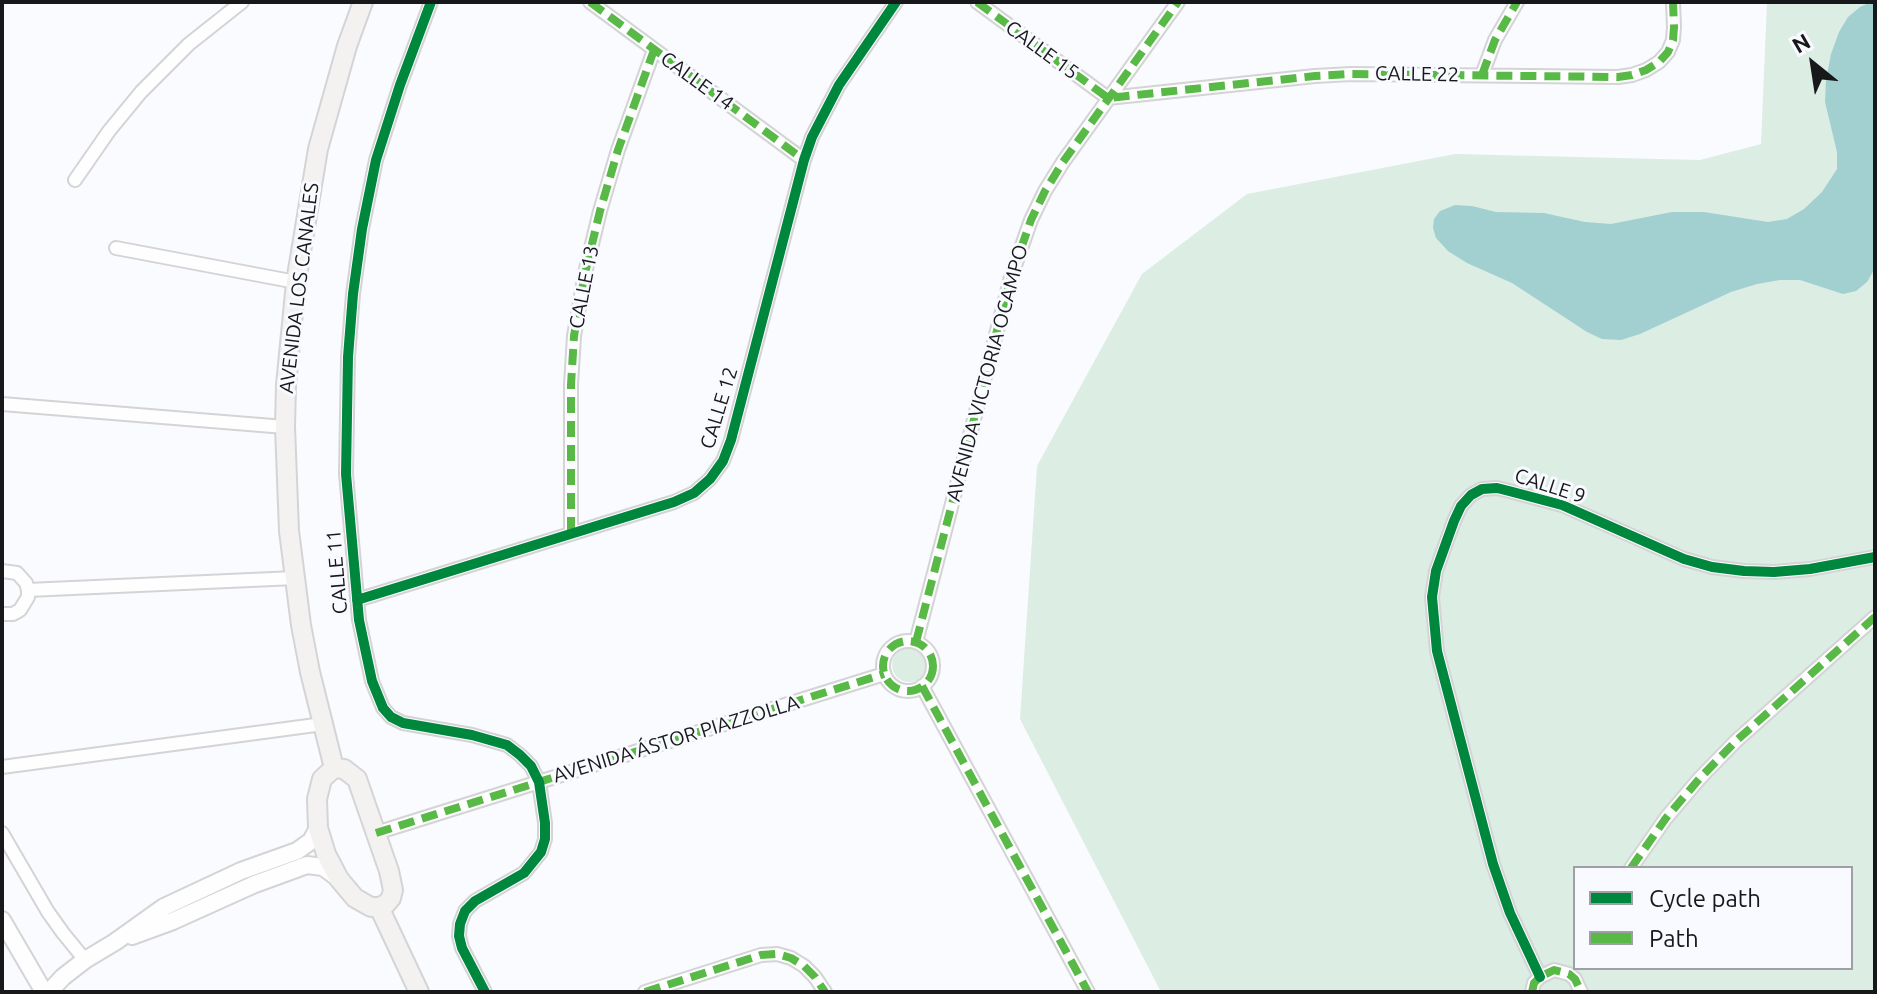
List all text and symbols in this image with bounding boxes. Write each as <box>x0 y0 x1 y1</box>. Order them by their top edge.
street label: CALLE 15 <box>1001 15 1083 85</box>
north arrow <box>1773 24 1853 104</box>
text: N <box>1787 28 1814 58</box>
street label: CALLE 14 <box>656 46 738 116</box>
street label: CALLE 22 <box>1375 61 1459 87</box>
street label: AVENIDA LOS CANALES <box>274 181 324 395</box>
street label: AVENIDA VICTORIA OCAMPO <box>941 242 1033 504</box>
street label: CALLE 13 <box>564 243 604 331</box>
street label: CALLE 12 <box>695 364 743 452</box>
street label: CALLE 9 <box>1512 463 1588 509</box>
street label: CALLE 11 <box>321 529 353 615</box>
street label: AVENIDA ÁSTOR PIAZZOLLA <box>550 690 802 788</box>
legend <box>1573 866 1853 970</box>
text: Cycle path <box>1649 885 1761 912</box>
text: Path <box>1649 925 1699 952</box>

